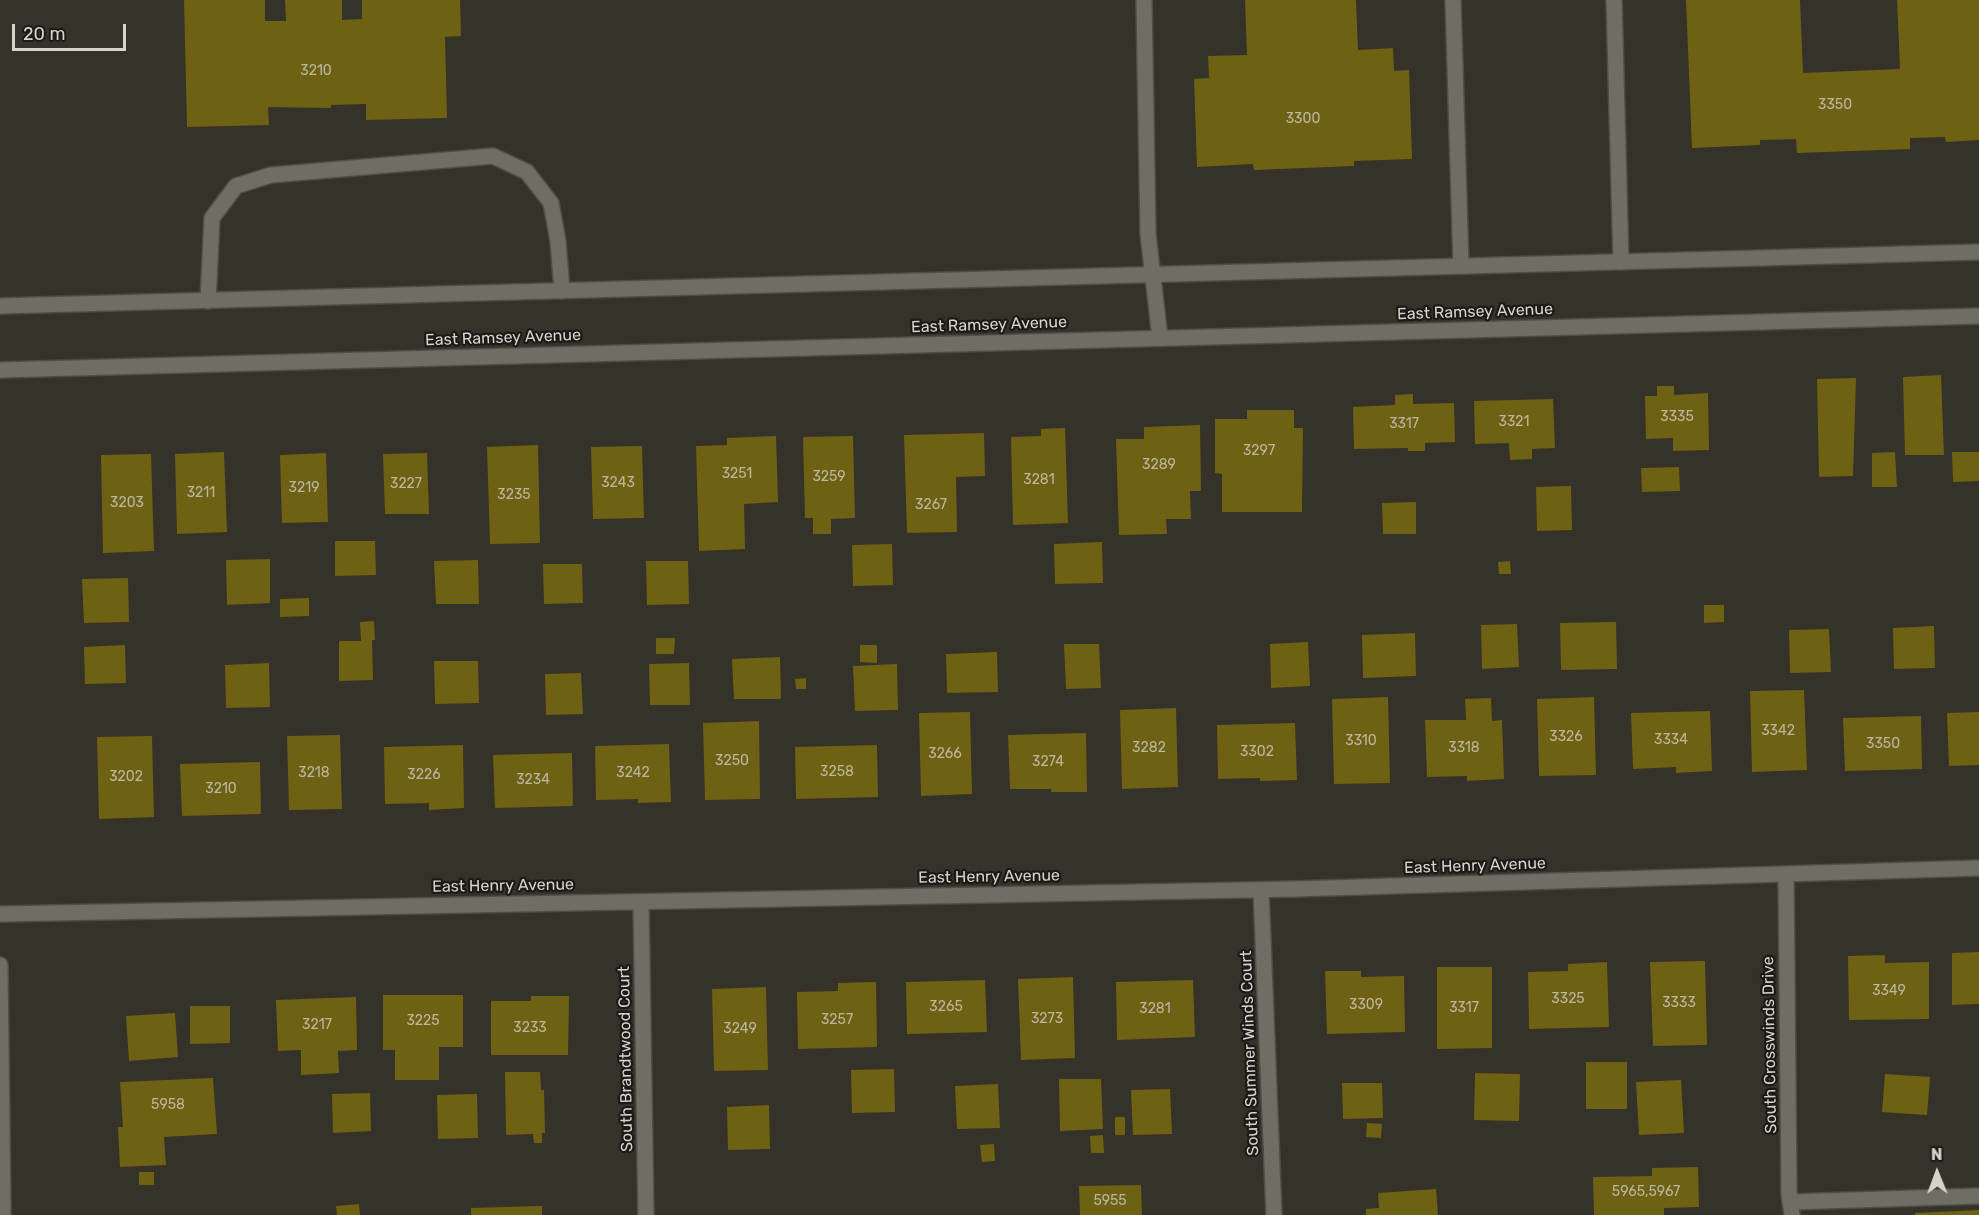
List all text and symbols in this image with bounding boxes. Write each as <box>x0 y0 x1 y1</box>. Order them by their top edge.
scale bar <box>15 12 129 50</box>
text: 20 m <box>23 23 65 45</box>
house number: 3210 <box>300 63 332 79</box>
house number: 3350 <box>1818 97 1852 113</box>
house number: 3300 <box>1286 111 1320 127</box>
street label: East Ramsey Avenue <box>1397 300 1553 324</box>
street label: East Ramsey Avenue <box>911 313 1067 337</box>
street label: East Ramsey Avenue <box>425 326 581 350</box>
house number: 3335 <box>1660 409 1694 425</box>
house number: 3321 <box>1498 414 1530 430</box>
house number: 3317 <box>1389 416 1419 432</box>
house number: 3297 <box>1243 443 1275 459</box>
house number: 3289 <box>1142 457 1176 473</box>
house number: 3251 <box>722 466 752 482</box>
house number: 3259 <box>812 469 846 485</box>
house number: 3281 <box>1023 472 1055 488</box>
house number: 3243 <box>601 475 635 491</box>
house number: 3227 <box>390 476 422 492</box>
house number: 3219 <box>289 480 319 496</box>
house number: 3211 <box>187 485 215 501</box>
house number: 3235 <box>497 487 531 503</box>
house number: 3203 <box>110 495 144 511</box>
house number: 3267 <box>915 497 947 513</box>
house number: 3342 <box>1761 723 1795 739</box>
house number: 3326 <box>1549 729 1583 745</box>
house number: 3334 <box>1654 732 1688 748</box>
house number: 3310 <box>1345 733 1377 749</box>
house number: 3350 <box>1866 736 1900 752</box>
house number: 3282 <box>1132 740 1166 756</box>
house number: 3318 <box>1448 740 1480 756</box>
house number: 3302 <box>1240 744 1274 760</box>
house number: 3266 <box>928 746 962 762</box>
house number: 3250 <box>715 753 749 769</box>
house number: 3274 <box>1032 754 1064 770</box>
house number: 3258 <box>820 764 854 780</box>
house number: 3218 <box>298 765 330 781</box>
house number: 3242 <box>616 765 650 781</box>
house number: 3226 <box>407 767 441 783</box>
house number: 3202 <box>109 769 143 785</box>
house number: 3234 <box>516 772 550 788</box>
house number: 3210 <box>205 781 237 797</box>
street label: East Henry Avenue <box>1404 854 1546 878</box>
street label: East Henry Avenue <box>918 866 1060 888</box>
street label: East Henry Avenue <box>432 875 574 897</box>
street label: South Summer Winds Court <box>1237 950 1263 1156</box>
street label: South Crosswinds Drive <box>1759 956 1781 1134</box>
street label: South Brandtwood Court <box>615 966 637 1152</box>
house number: 3349 <box>1872 983 1906 999</box>
house number: 3325 <box>1551 991 1585 1007</box>
house number: 3333 <box>1662 995 1696 1011</box>
house number: 3309 <box>1349 997 1383 1013</box>
house number: 3265 <box>929 999 963 1015</box>
house number: 3317 <box>1449 1000 1479 1016</box>
house number: 3281 <box>1139 1001 1171 1017</box>
house number: 3273 <box>1031 1011 1063 1027</box>
house number: 3257 <box>821 1012 853 1028</box>
house number: 3225 <box>406 1013 440 1029</box>
house number: 3217 <box>302 1017 332 1033</box>
house number: 3233 <box>513 1020 547 1036</box>
house number: 3249 <box>723 1021 757 1037</box>
house number: 5958 <box>151 1097 185 1113</box>
north arrow <box>1907 1143 1967 1203</box>
text: N <box>1931 1145 1943 1164</box>
house number: 5965,5967 <box>1612 1184 1680 1200</box>
house number: 5955 <box>1093 1193 1127 1209</box>

